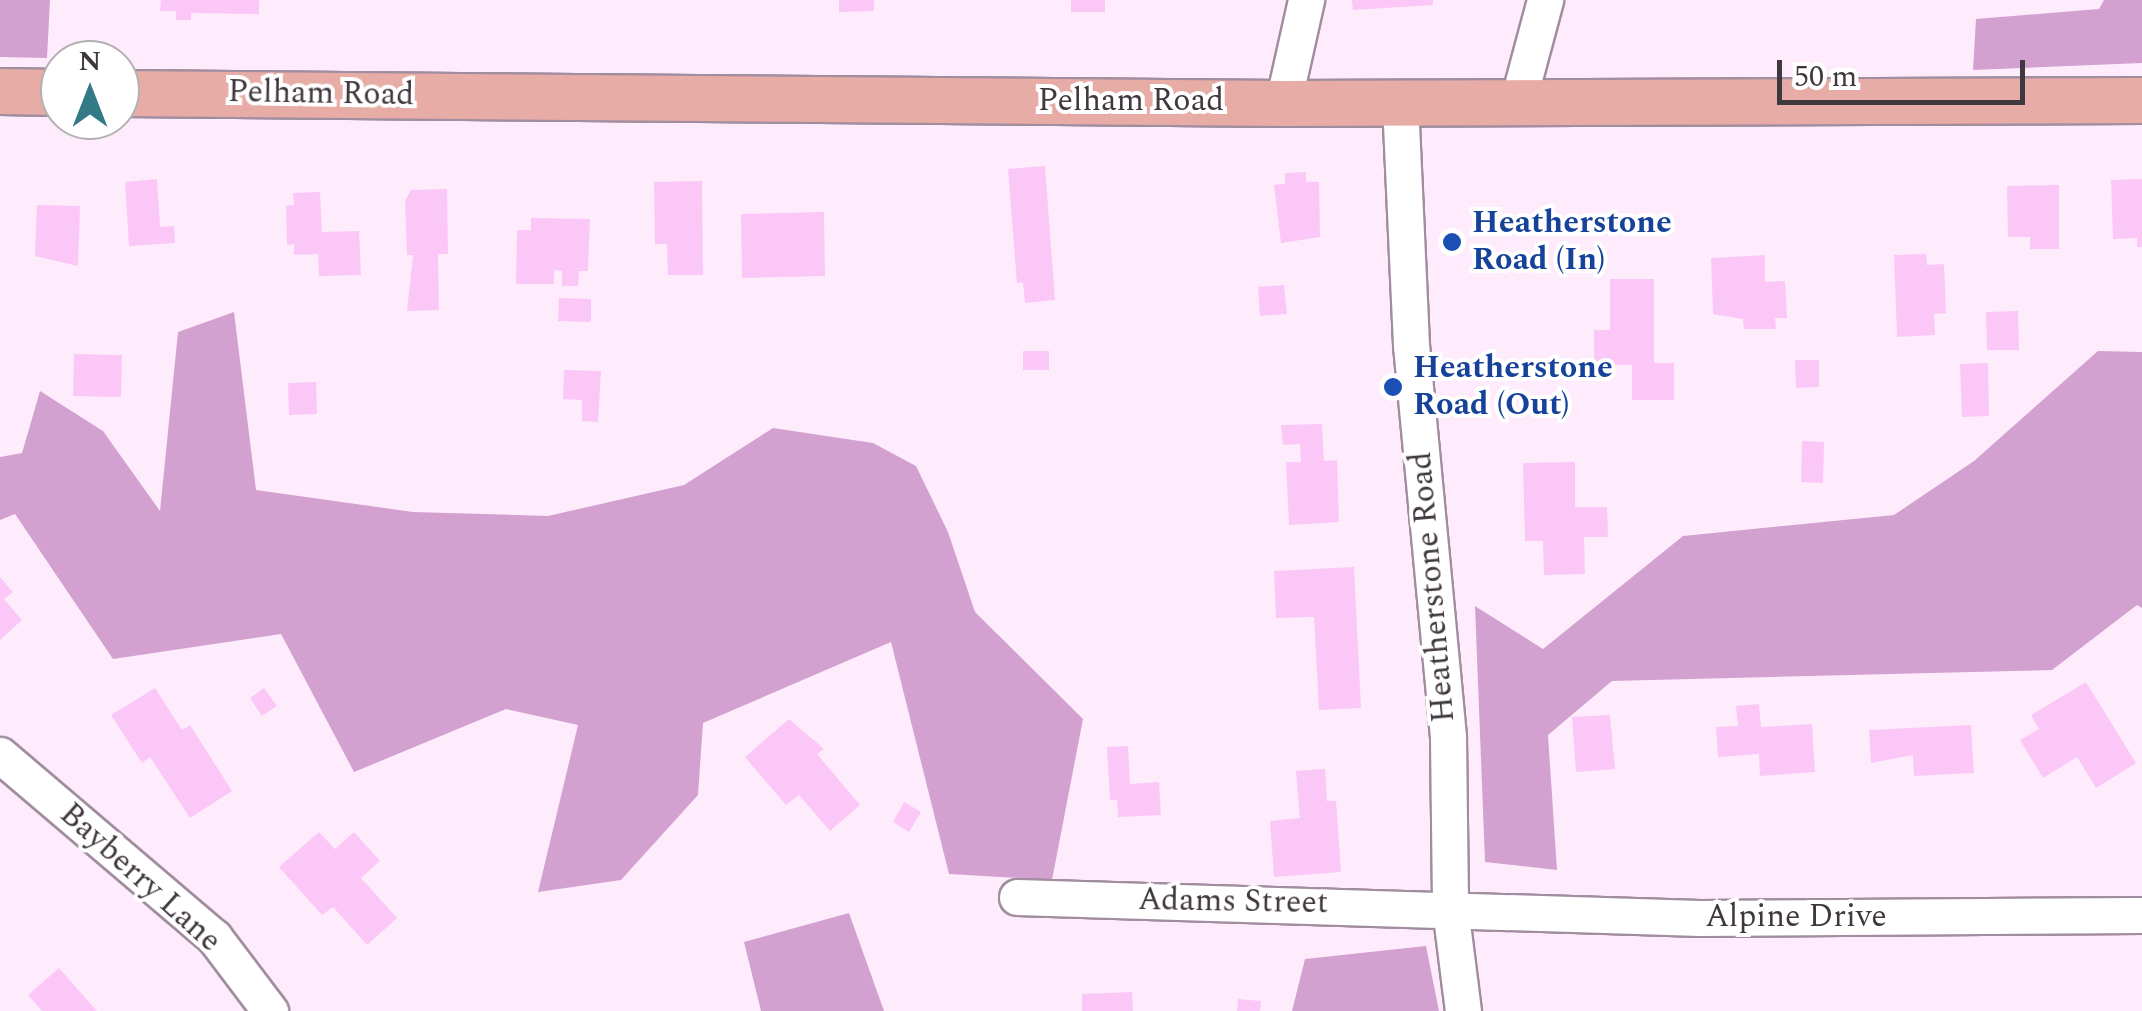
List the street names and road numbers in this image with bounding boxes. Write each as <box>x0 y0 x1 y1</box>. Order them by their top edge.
street label: Pelham Road <box>227 73 415 115</box>
street label: Pelham Road <box>1038 82 1224 120</box>
street label: Heatherstone Road <box>1402 450 1464 724</box>
street label: Bayberry Lane <box>51 795 229 961</box>
street label: Adams Street <box>1138 881 1328 923</box>
street label: Alpine Drive <box>1705 898 1887 936</box>

